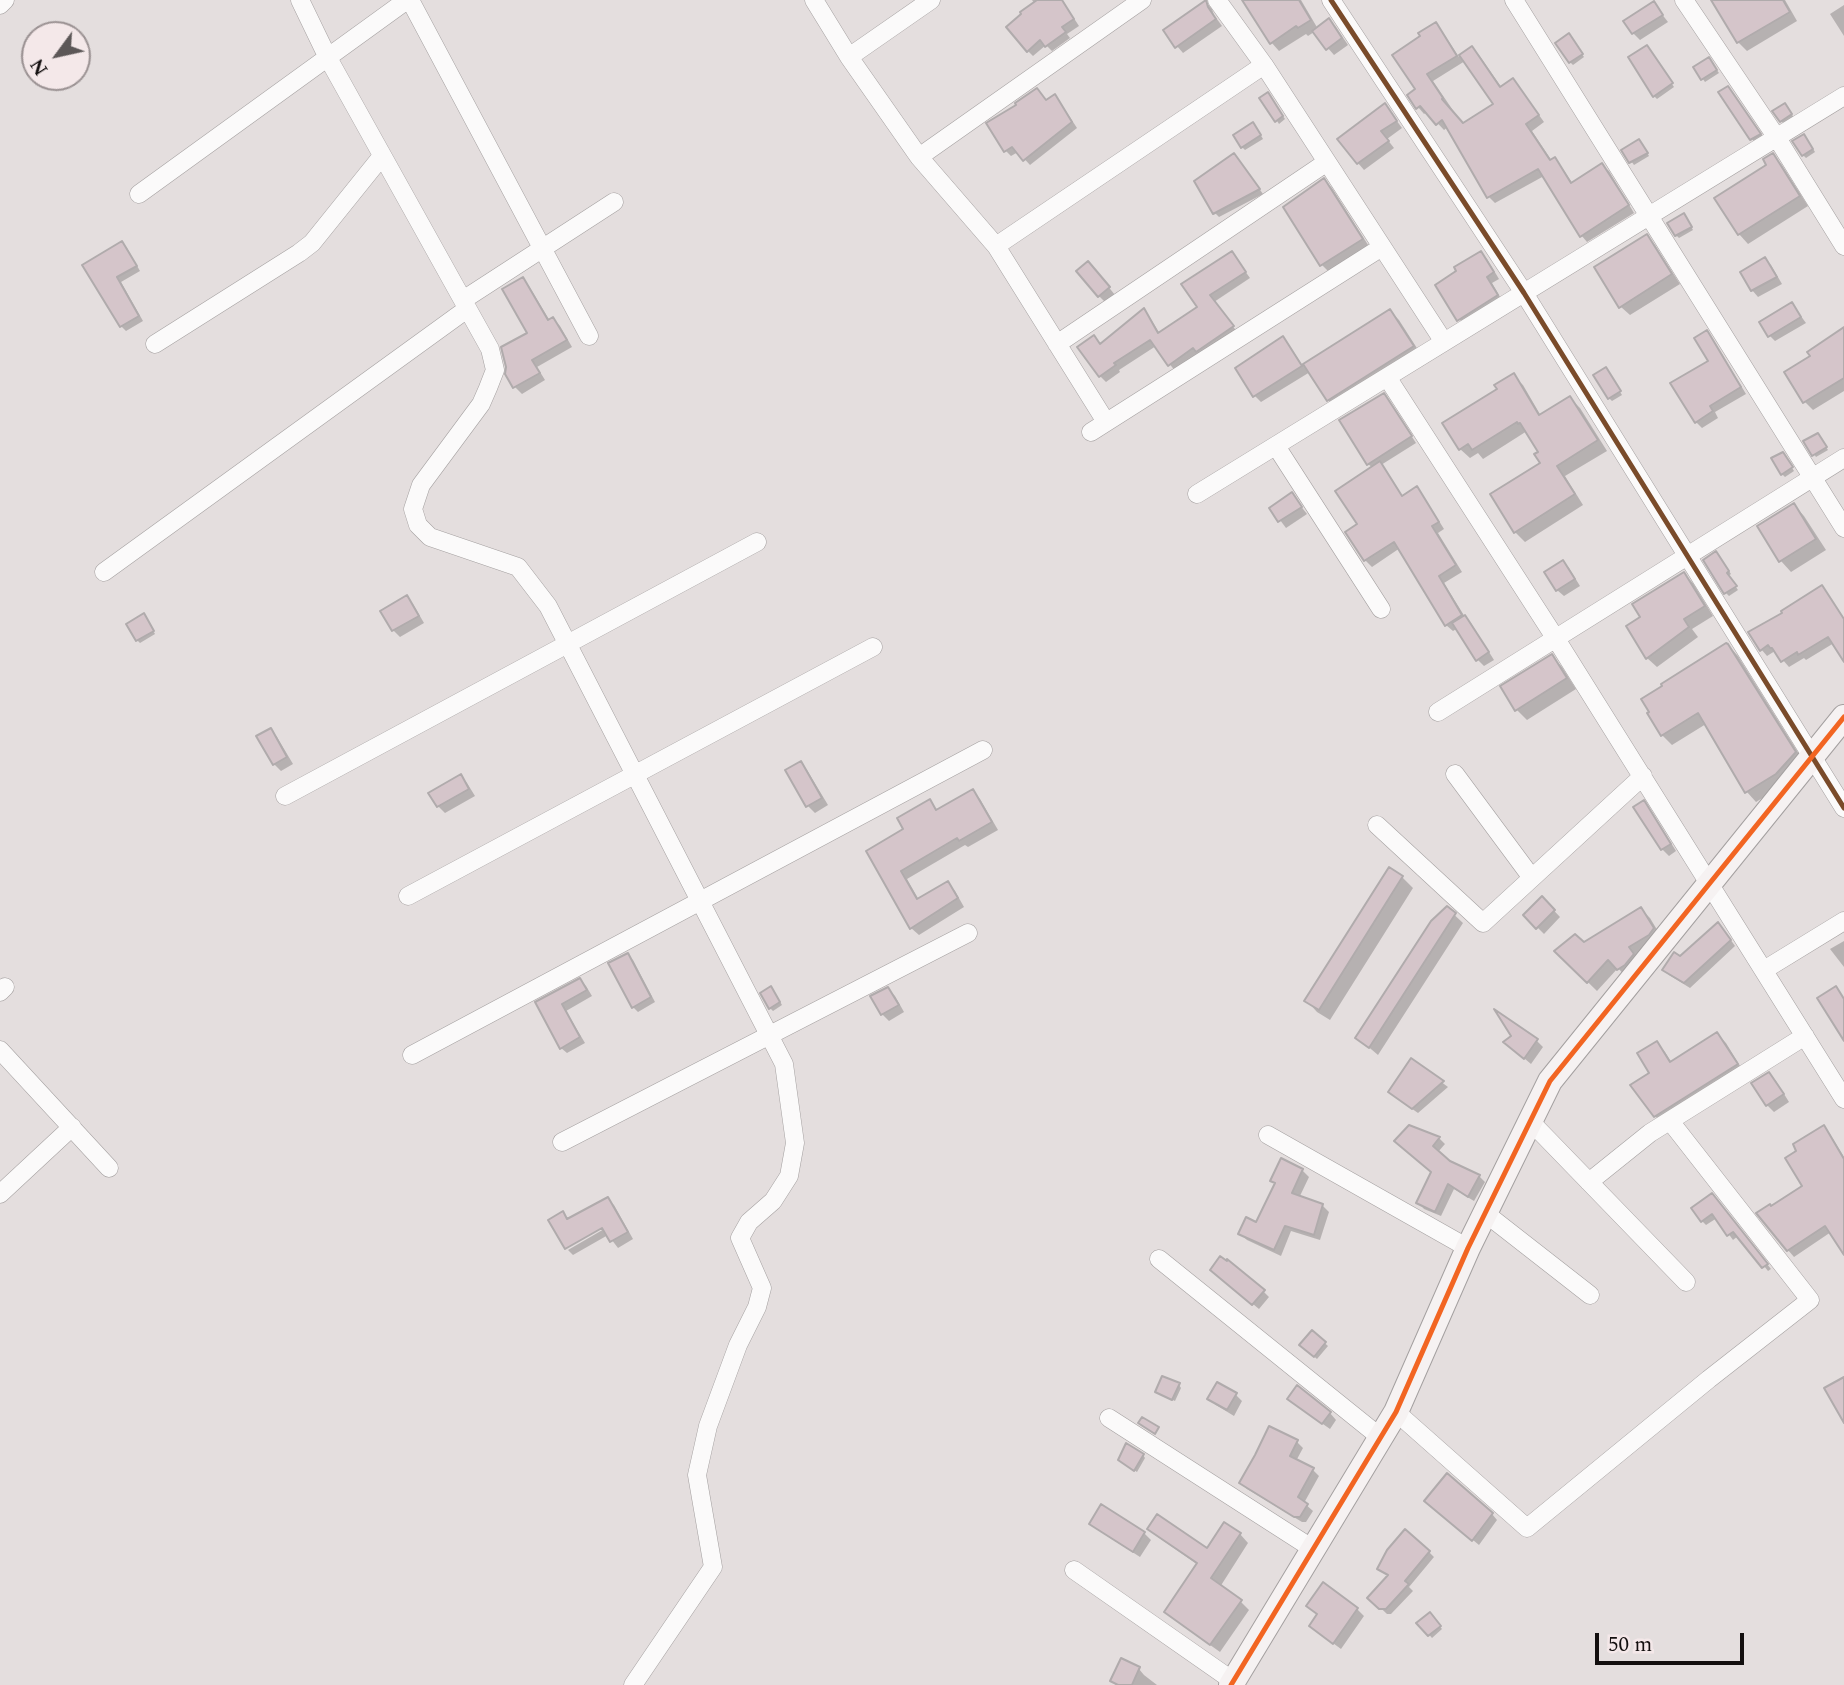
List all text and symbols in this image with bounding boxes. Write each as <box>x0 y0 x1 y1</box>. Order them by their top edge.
north arrow <box>21 21 91 91</box>
text: N <box>23 52 56 81</box>
scale bar <box>1599 1618 1748 1662</box>
text: 50 m <box>1608 1629 1652 1661</box>

